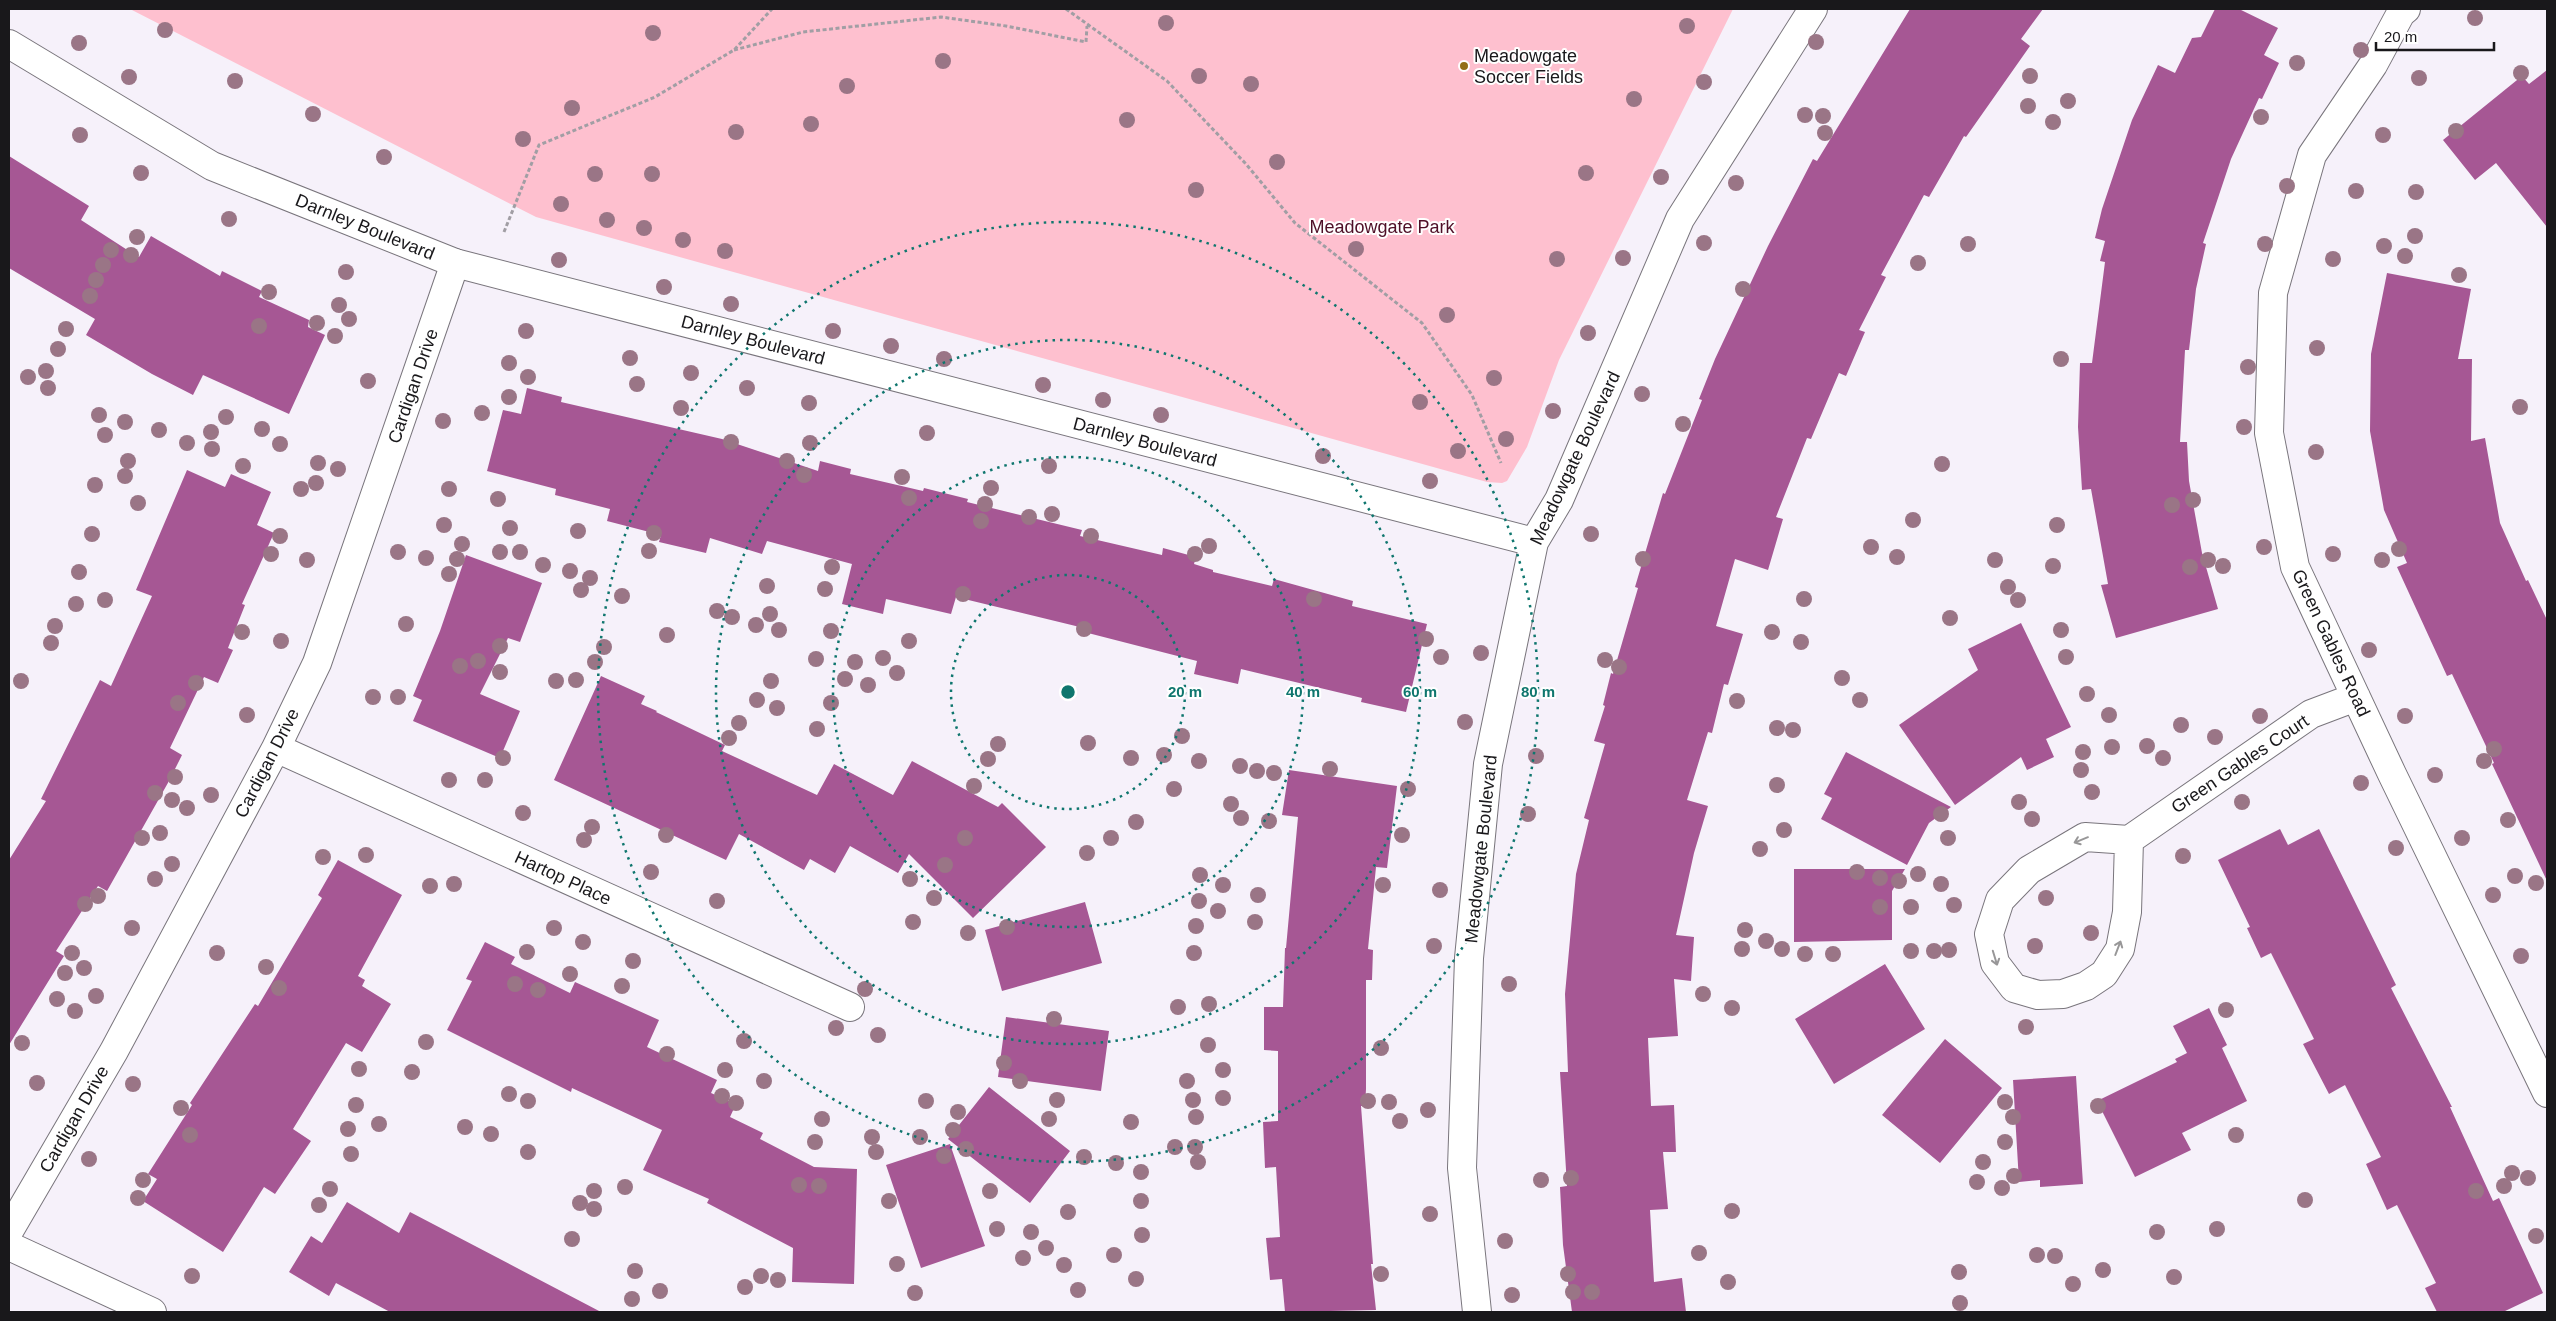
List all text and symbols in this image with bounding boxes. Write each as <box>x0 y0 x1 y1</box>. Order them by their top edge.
scale bar <box>2376 20 2494 52</box>
text: 20 m <box>2384 28 2417 45</box>
place label: Meadowgate Soccer Fields <box>1474 46 1583 87</box>
marker: Meadowgate Soccer Fields <box>1458 60 1470 72</box>
street label: Darnley Boulevard <box>293 190 437 264</box>
park label: Meadowgate Park <box>1309 217 1456 237</box>
street label: Darnley Boulevard <box>679 311 827 369</box>
street label: Cardigan Drive <box>384 326 442 446</box>
street label: Meadowgate Boulevard <box>1526 368 1624 548</box>
street label: Darnley Boulevard <box>1071 413 1219 471</box>
street label: Green Gables Road <box>2288 566 2374 720</box>
centre of rings <box>1059 683 1077 701</box>
text: 20 m <box>1168 683 1202 700</box>
text: 40 m <box>1286 683 1320 700</box>
text: 60 m <box>1403 683 1437 700</box>
text: 80 m <box>1521 683 1555 700</box>
street label: Cardigan Drive <box>231 705 303 821</box>
street label: Green Gables Court <box>2168 711 2312 817</box>
street label: Meadowgate Boulevard <box>1461 754 1501 944</box>
one-way arrow <box>2074 836 2089 846</box>
street label: Hartop Place <box>512 847 614 909</box>
one-way arrow <box>2114 941 2123 956</box>
one-way arrow <box>1990 949 2000 965</box>
street label: Cardigan Drive <box>35 1062 113 1176</box>

